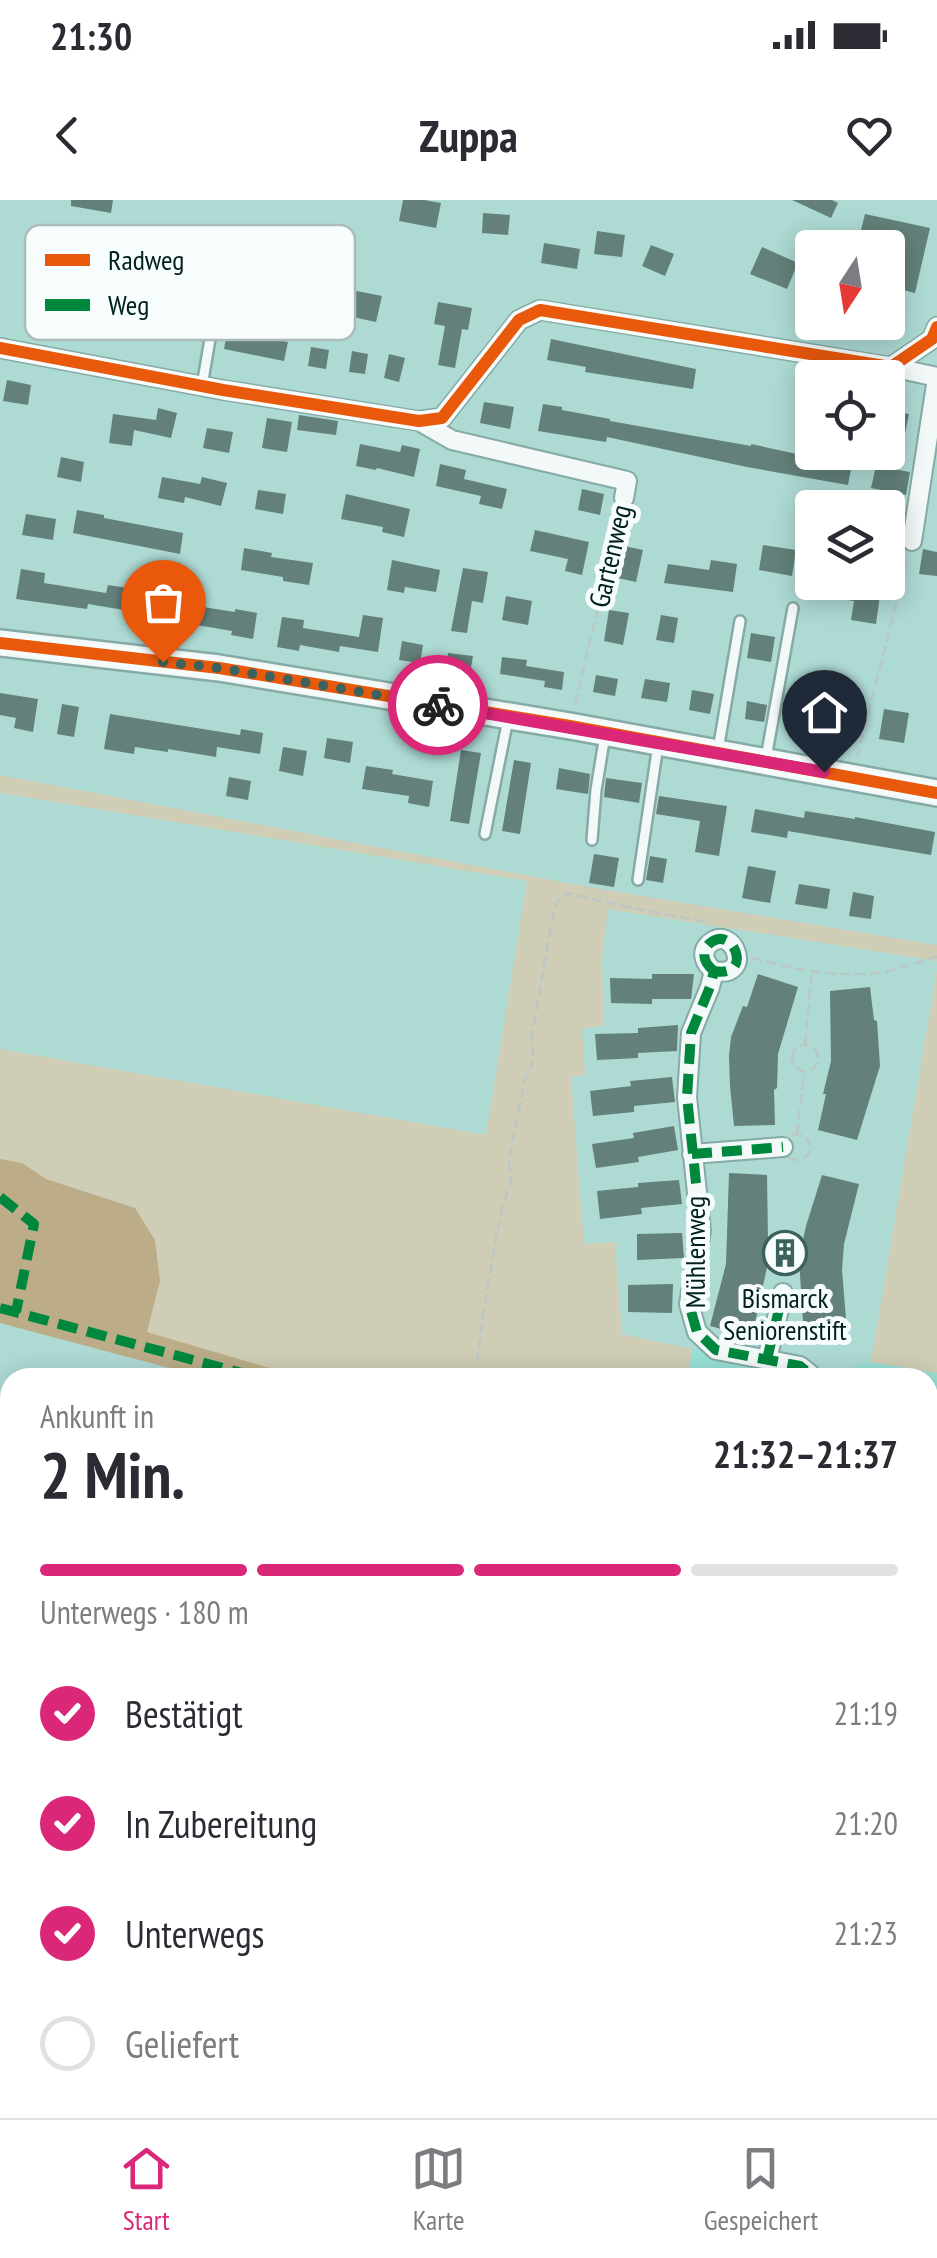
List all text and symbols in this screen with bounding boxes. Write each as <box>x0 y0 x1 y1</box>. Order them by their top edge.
text: 21:30 <box>50 11 132 60</box>
text: Zuppa <box>419 106 518 164</box>
icon: back <box>40 108 95 163</box>
icon: heart <box>842 108 897 163</box>
legend <box>25 225 355 340</box>
north arrow <box>795 230 905 340</box>
map controls <box>795 230 905 600</box>
text: Radweg <box>108 241 184 278</box>
text: Weg <box>108 286 149 323</box>
button: locate <box>795 360 905 470</box>
button: layers <box>795 490 905 600</box>
street label: Gartenweg <box>580 501 639 611</box>
pin <box>121 560 206 663</box>
icon: bag <box>136 575 191 630</box>
courier <box>388 655 488 755</box>
pin <box>782 670 867 773</box>
icon: bike <box>411 678 466 733</box>
icon: home <box>797 685 852 740</box>
street label: Mühlenweg <box>676 1196 713 1308</box>
building icon: Bismarck Seniorenstift <box>762 1230 808 1276</box>
place label: Bismarck Seniorenstift <box>723 1279 847 1348</box>
text: Ankunft in <box>40 1395 154 1437</box>
text: 21:32–21:37 <box>713 1429 898 1478</box>
text: 2 Min. <box>40 1432 185 1516</box>
text: Unterwegs · 180 m <box>40 1591 249 1633</box>
icon: check <box>40 1686 95 1741</box>
text: Bestätigt <box>125 1689 243 1738</box>
text: 21:19 <box>834 1692 898 1734</box>
icon: check <box>40 1796 95 1851</box>
text: In Zubereitung <box>125 1799 317 1848</box>
text: 21:20 <box>834 1802 898 1844</box>
icon: check <box>40 1906 95 1961</box>
text: Unterwegs <box>125 1909 264 1958</box>
text: 21:23 <box>834 1912 898 1954</box>
text: Geliefert <box>125 2019 239 2068</box>
tab: Start <box>119 2141 174 2238</box>
tab: Karte <box>411 2141 466 2238</box>
tab: Gespeichert <box>704 2141 818 2238</box>

